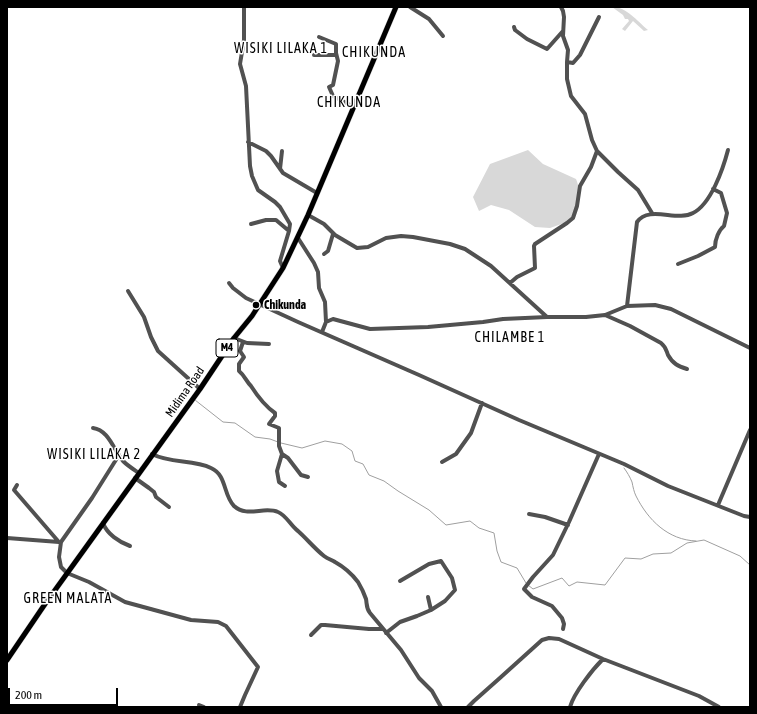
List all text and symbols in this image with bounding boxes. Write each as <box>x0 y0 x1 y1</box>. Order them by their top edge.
district label: WISIKI LILAKA 1 <box>234 41 328 57</box>
district label: CHIKUNDA <box>342 45 406 61</box>
district label: CHIKUNDA <box>317 95 381 111</box>
place label: Chikunda <box>264 298 306 312</box>
marker: Chikunda <box>251 300 261 310</box>
district label: CHILAMBE 1 <box>475 330 545 346</box>
road number: M4 <box>216 339 238 357</box>
street label: Midima Road <box>162 364 208 420</box>
district label: WISIKI LILAKA 2 <box>47 447 141 463</box>
district label: GREEN MALATA <box>24 591 112 607</box>
scale bar <box>10 680 120 706</box>
text: 200 m <box>15 688 42 702</box>

